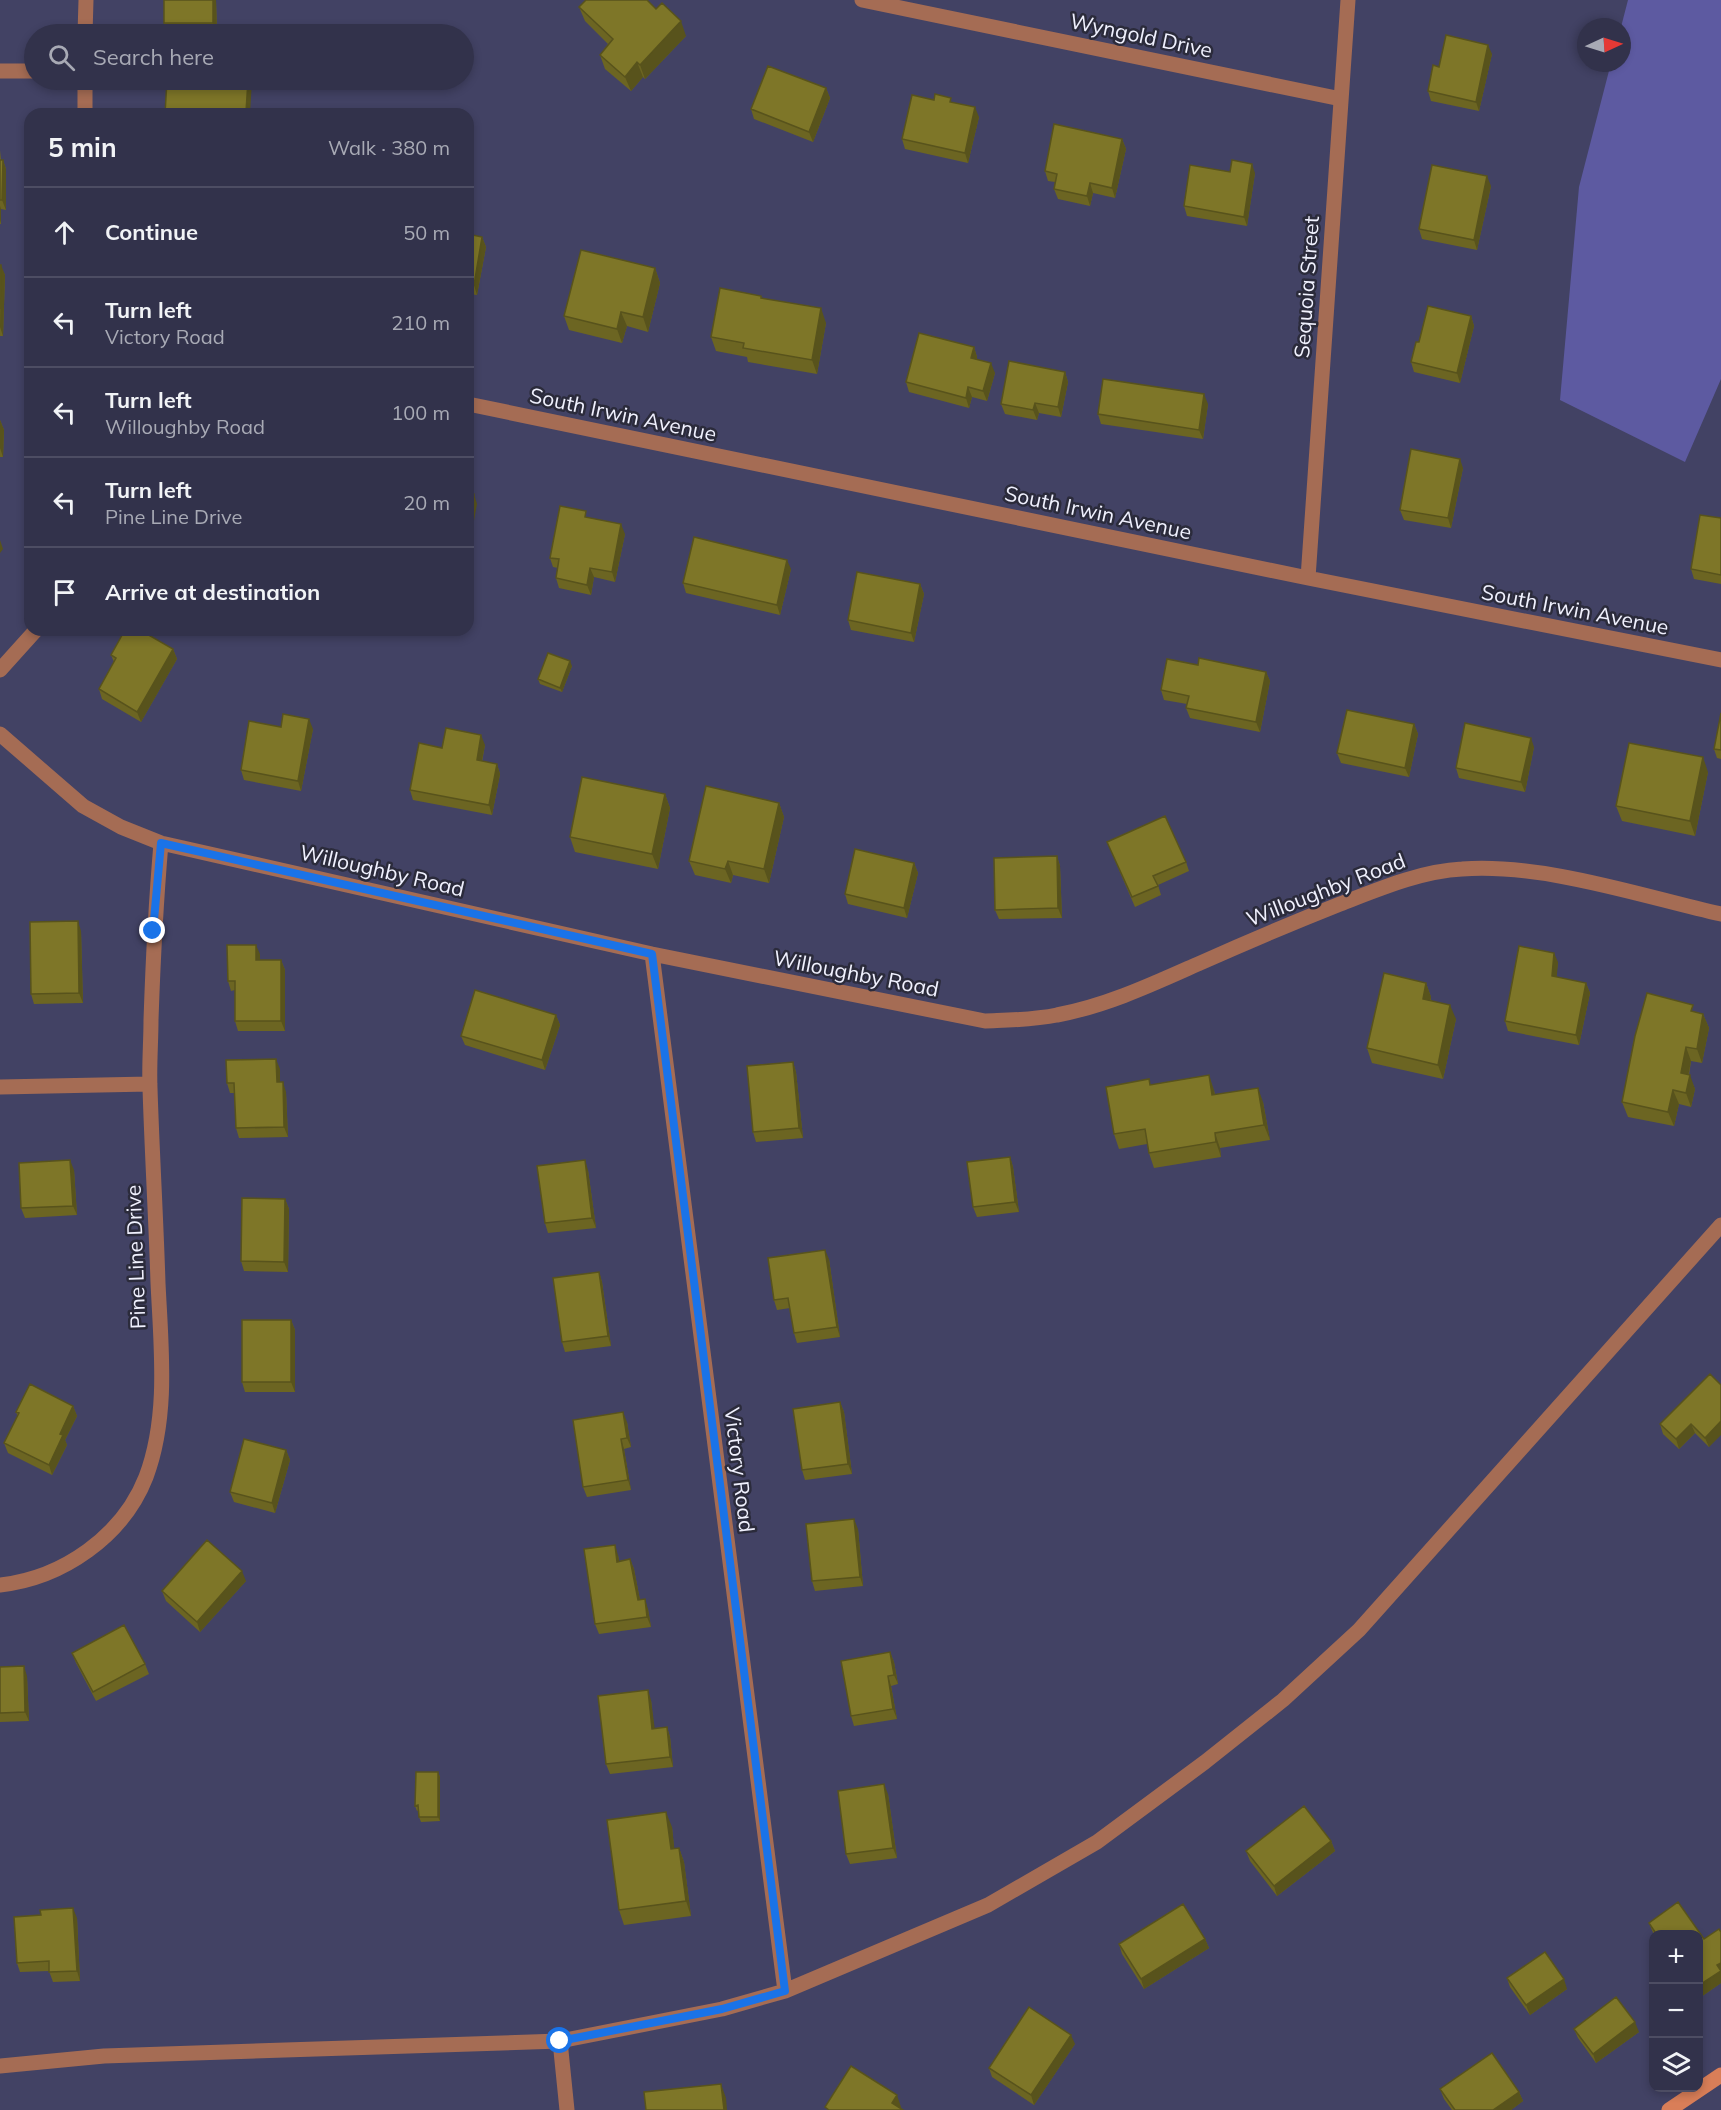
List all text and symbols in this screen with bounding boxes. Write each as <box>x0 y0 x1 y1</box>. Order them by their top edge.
street label: Wyngold Drive <box>1068 7 1215 63</box>
north arrow <box>1577 18 1631 72</box>
search box <box>24 24 474 90</box>
icon: search <box>45 41 78 74</box>
text: Search here <box>93 43 214 71</box>
text: 5 min <box>48 131 117 164</box>
text: Walk · 380 m <box>328 135 450 160</box>
street label: Sequoia Street <box>1288 215 1324 359</box>
icon: ahead <box>48 216 81 249</box>
text: Continue <box>105 218 198 246</box>
text: 50 m <box>403 220 450 245</box>
text: Turn left <box>105 296 192 324</box>
icon: left <box>48 306 81 339</box>
text: 210 m <box>391 310 450 335</box>
text: Victory Road <box>105 324 225 349</box>
street label: South Irwin Avenue <box>527 382 719 447</box>
text: Turn left <box>105 386 192 414</box>
icon: left <box>48 396 81 429</box>
text: 100 m <box>391 400 450 425</box>
text: Willoughby Road <box>105 414 265 439</box>
text: Turn left <box>105 476 192 504</box>
street label: South Irwin Avenue <box>1002 480 1194 545</box>
icon: left <box>48 486 81 519</box>
text: 20 m <box>403 490 450 515</box>
text: Pine Line Drive <box>105 504 242 529</box>
icon: arrive <box>48 576 81 609</box>
text: Arrive at destination <box>105 578 320 606</box>
street label: South Irwin Avenue <box>1479 578 1671 640</box>
street label: Willoughby Road <box>297 838 467 902</box>
street label: Willoughby Road <box>1243 847 1409 931</box>
route end <box>139 917 165 943</box>
street label: Willoughby Road <box>771 944 941 1002</box>
street label: Pine Line Drive <box>119 1184 151 1330</box>
street label: Victory Road <box>719 1406 761 1534</box>
map controls <box>1649 1930 1703 2092</box>
button: + <box>1649 1930 1703 1984</box>
button: − <box>1649 1984 1703 2038</box>
route start <box>546 2027 572 2053</box>
button: layers <box>1649 2038 1703 2092</box>

